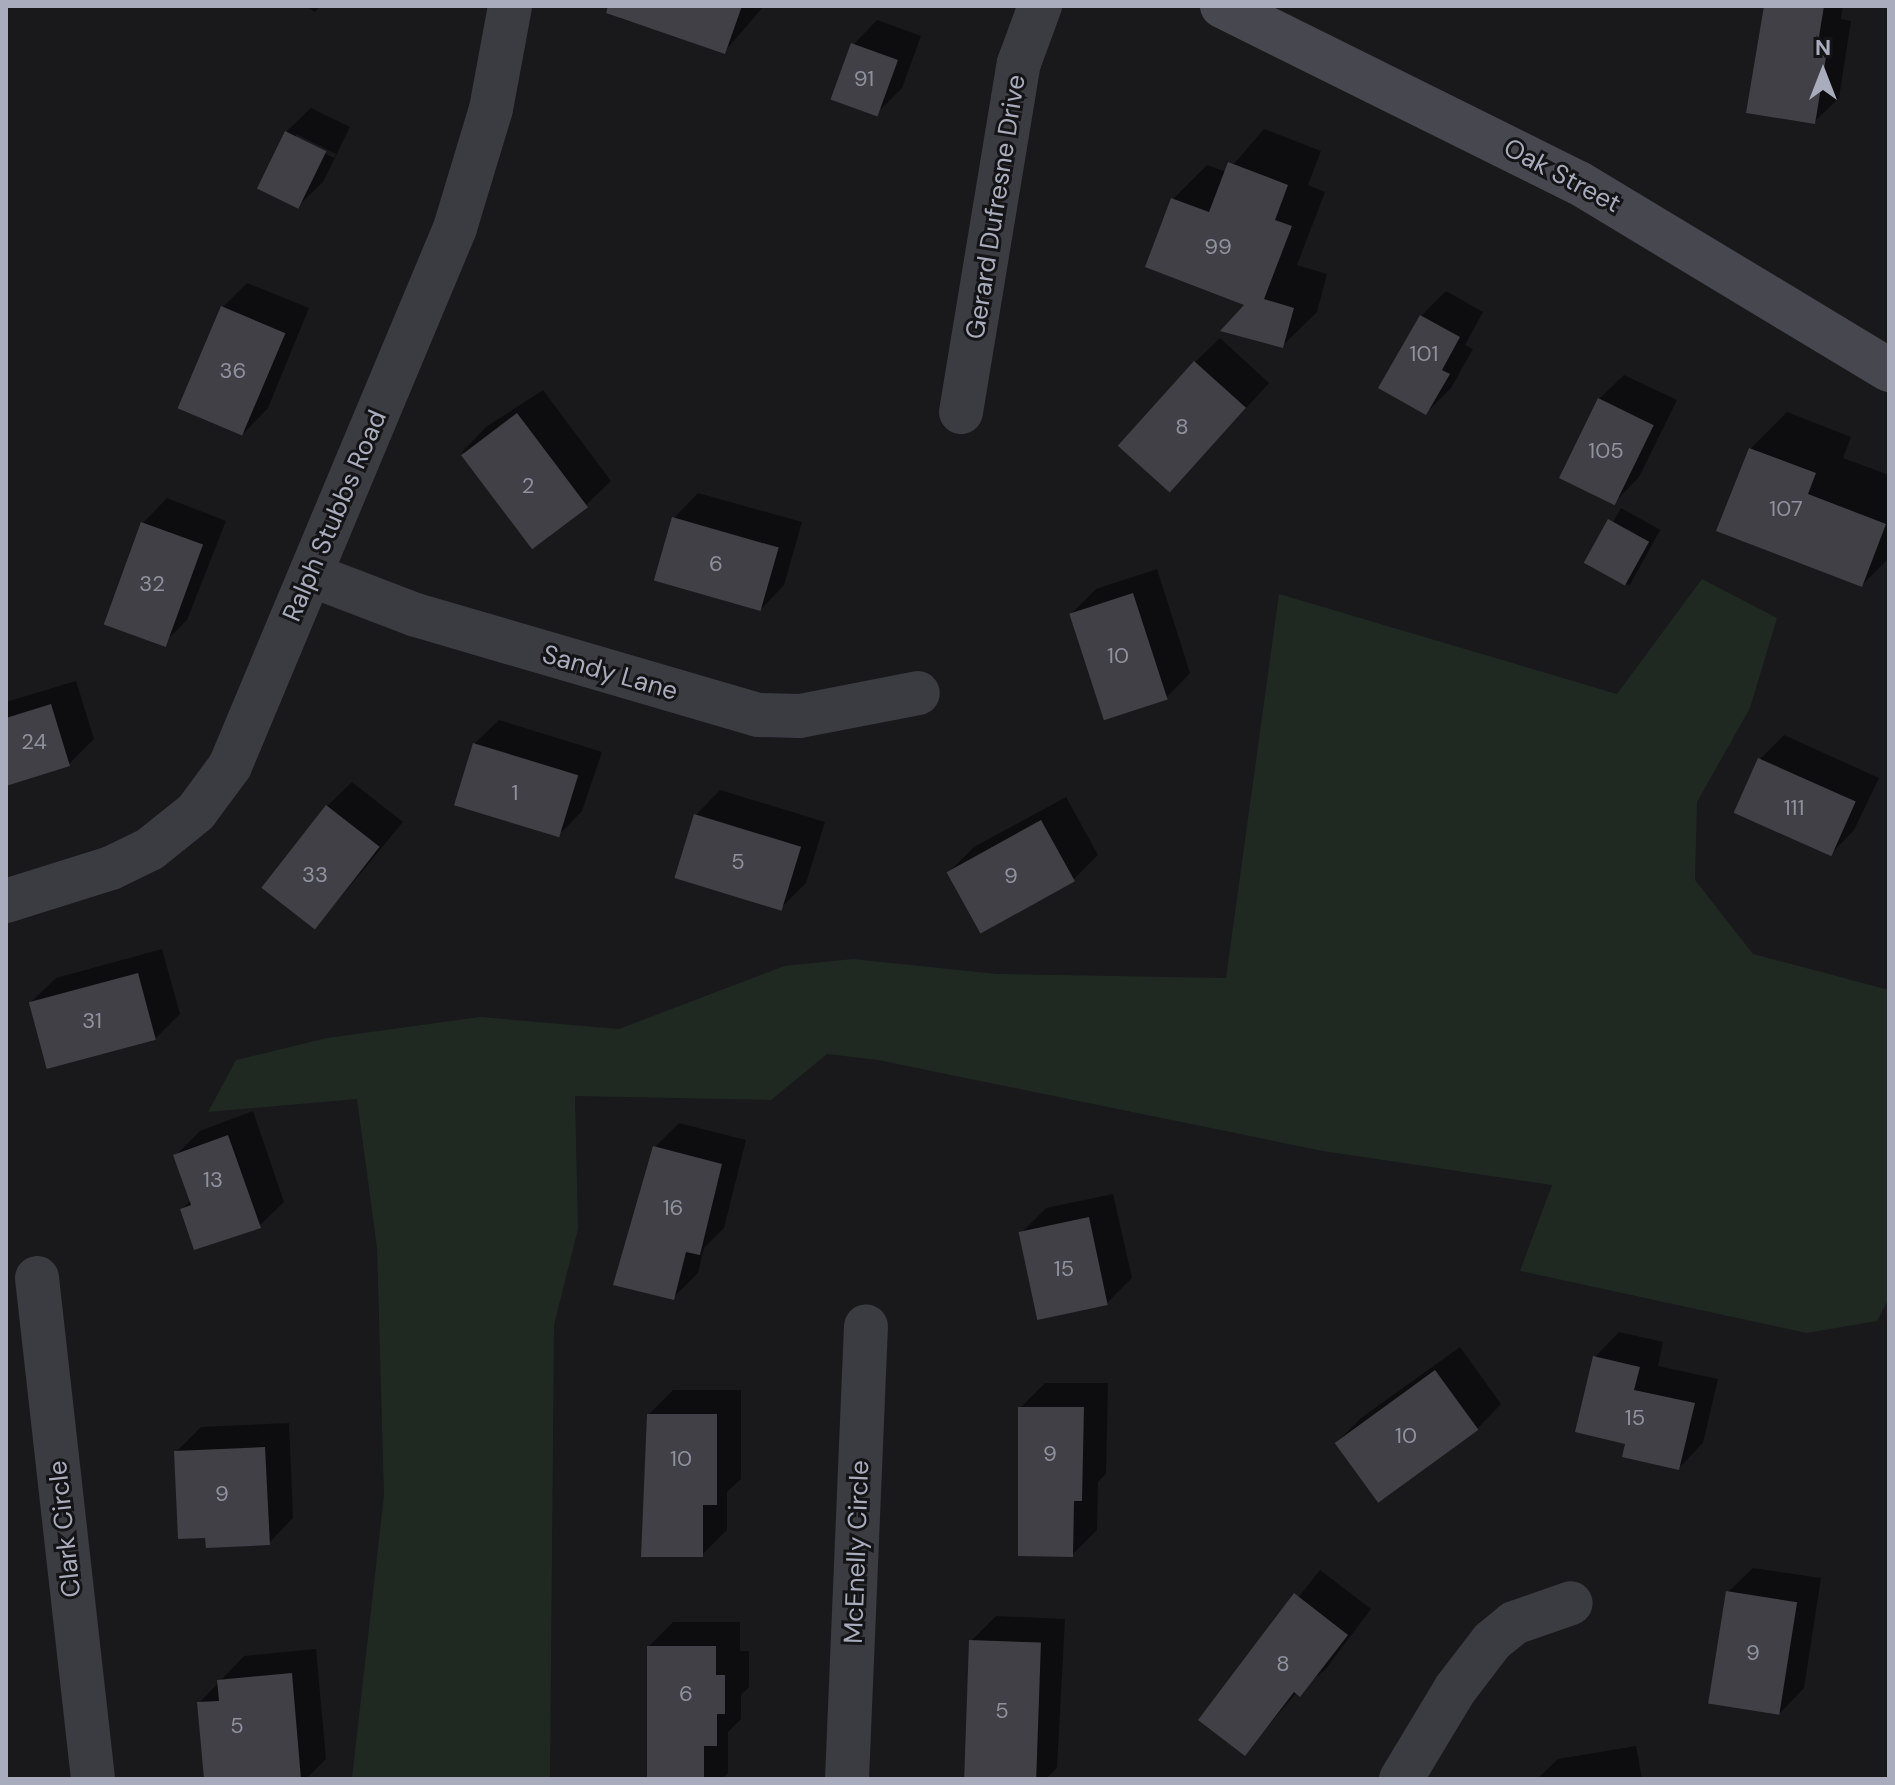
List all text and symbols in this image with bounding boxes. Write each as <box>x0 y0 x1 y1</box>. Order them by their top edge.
north arrow <box>1783 32 1863 112</box>
text: N <box>1815 33 1831 62</box>
house number: 91 <box>854 66 874 92</box>
street label: Gerard Dufresne Drive <box>960 73 1032 341</box>
street label: Oak Street <box>1498 132 1626 220</box>
house number: 99 <box>1204 234 1232 260</box>
house number: 101 <box>1410 341 1438 367</box>
house number: 36 <box>220 358 246 384</box>
street label: Ralph Stubbs Road <box>276 406 394 626</box>
house number: 8 <box>1175 414 1189 440</box>
house number: 105 <box>1588 438 1624 464</box>
house number: 2 <box>522 473 534 499</box>
house number: 107 <box>1769 496 1803 522</box>
house number: 6 <box>709 551 723 577</box>
house number: 32 <box>139 571 165 597</box>
street label: Sandy Lane <box>539 639 681 707</box>
house number: 10 <box>1107 643 1129 669</box>
house number: 24 <box>21 729 47 755</box>
house number: 1 <box>512 780 518 806</box>
house number: 111 <box>1784 795 1804 821</box>
house number: 5 <box>731 849 745 875</box>
house number: 33 <box>302 862 328 888</box>
house number: 9 <box>1004 863 1018 889</box>
house number: 31 <box>82 1008 102 1034</box>
house number: 13 <box>203 1167 223 1193</box>
house number: 16 <box>663 1195 683 1221</box>
house number: 15 <box>1054 1256 1074 1282</box>
house number: 15 <box>1625 1405 1645 1431</box>
house number: 10 <box>1395 1423 1417 1449</box>
house number: 9 <box>1043 1441 1057 1467</box>
house number: 10 <box>670 1446 692 1472</box>
street label: Clark Circle <box>42 1459 88 1599</box>
street label: McEnelly Circle <box>838 1460 876 1644</box>
house number: 9 <box>215 1481 229 1507</box>
house number: 9 <box>1746 1640 1760 1666</box>
house number: 8 <box>1276 1651 1290 1677</box>
house number: 6 <box>679 1681 693 1707</box>
house number: 5 <box>995 1698 1009 1724</box>
house number: 5 <box>230 1713 244 1739</box>

